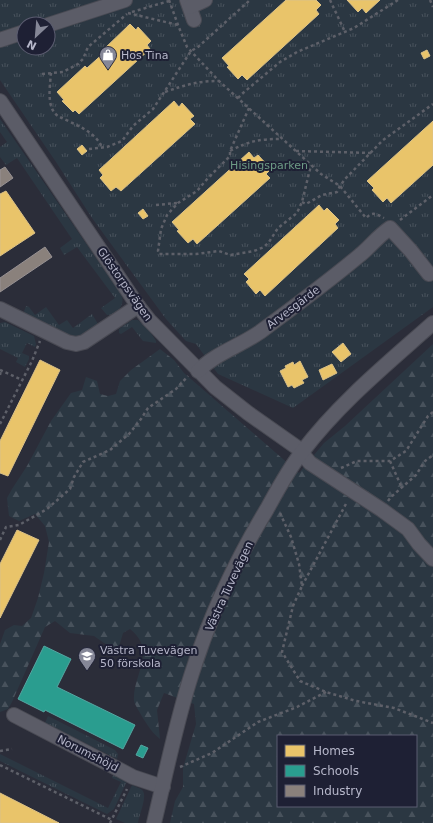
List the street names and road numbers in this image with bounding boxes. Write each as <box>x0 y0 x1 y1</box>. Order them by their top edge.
street label: Glöstorpsvägen <box>95 245 155 323</box>
street label: Arvesgärde <box>264 283 322 332</box>
street label: Västra Tuvevägen <box>203 539 256 633</box>
street label: Norumshöjd <box>55 733 120 774</box>

